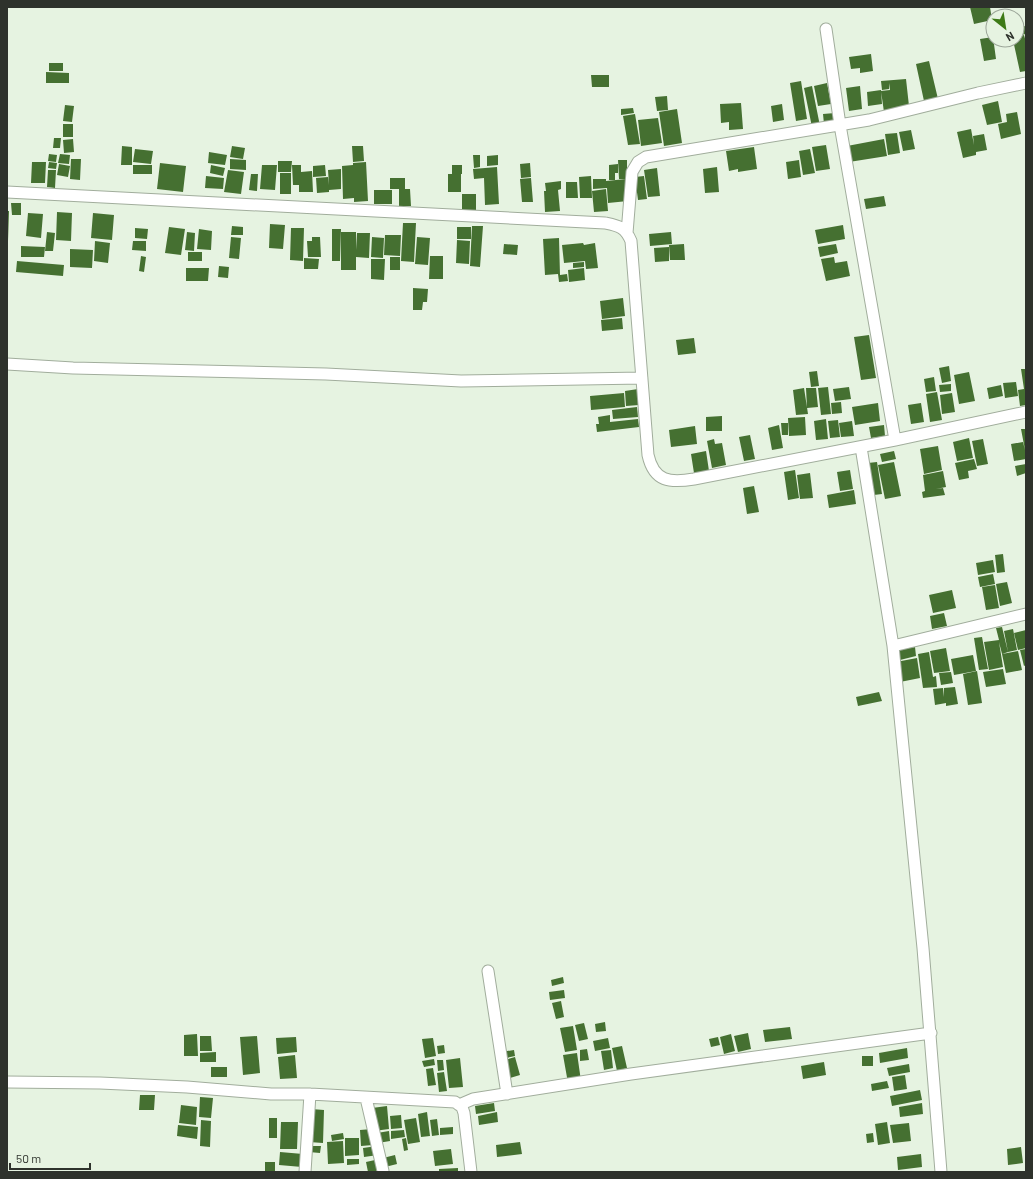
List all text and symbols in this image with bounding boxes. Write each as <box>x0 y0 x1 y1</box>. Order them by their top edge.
north arrow <box>985 8 1025 48</box>
text: N <box>1004 30 1017 45</box>
scale bar <box>10 1145 90 1171</box>
text: 50 m <box>16 1151 41 1165</box>

